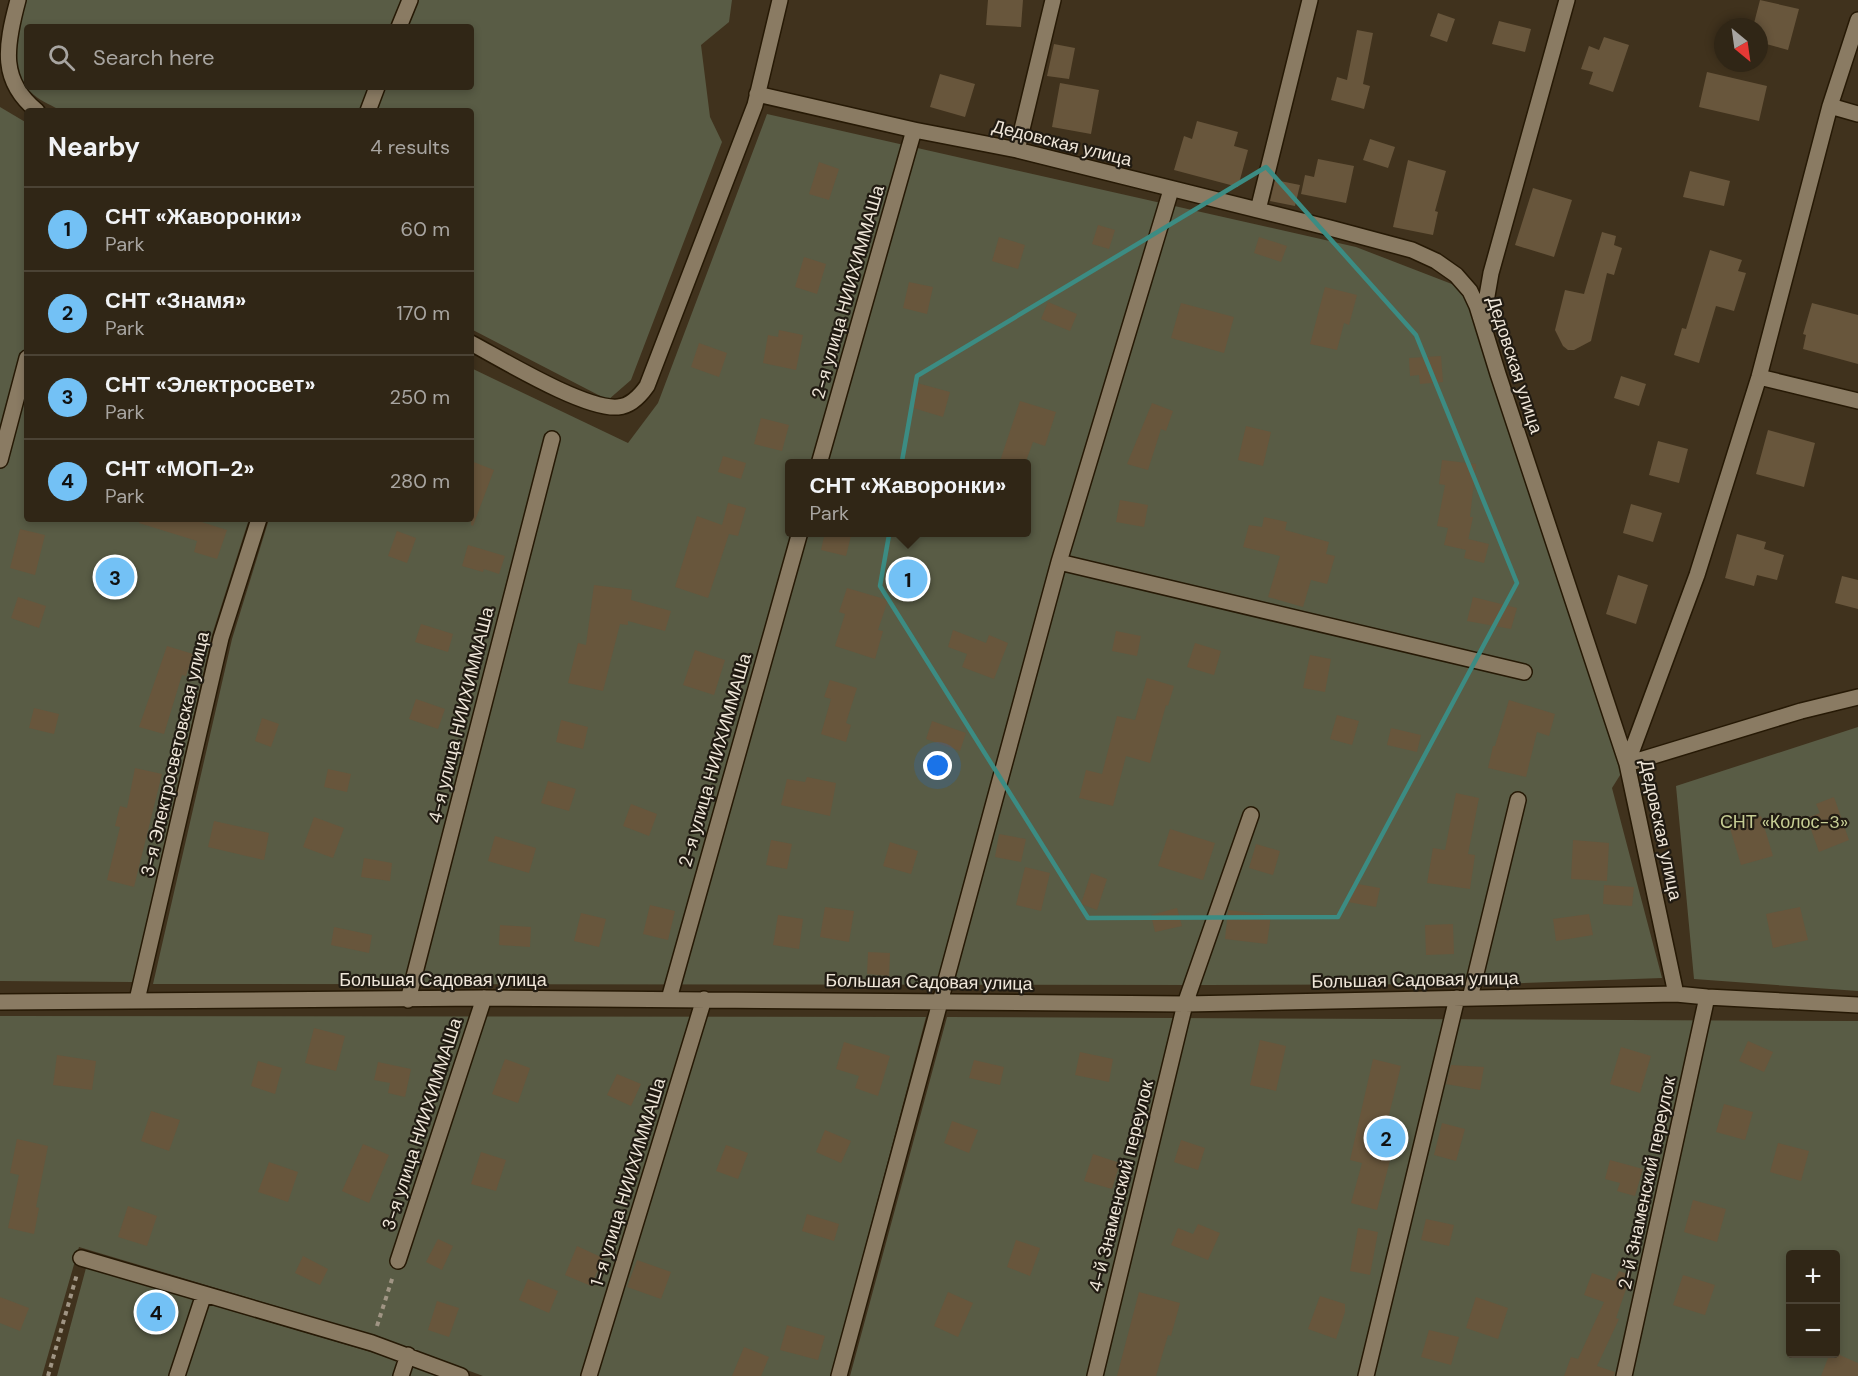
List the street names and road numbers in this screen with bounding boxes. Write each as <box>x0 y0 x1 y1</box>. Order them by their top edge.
street label: Дедовская улица <box>990 114 1135 172</box>
street label: 2-я улица НИИХИММАШа <box>806 181 890 402</box>
street label: Дедовская улица <box>1481 293 1549 438</box>
street label: 4-я улица НИИХИММАШа <box>423 604 500 826</box>
street label: 3-я Электросветовская улица <box>135 628 215 879</box>
street label: 2-я улица НИИХИММАШа <box>673 649 757 870</box>
street label: Дедовская улица <box>1634 758 1688 903</box>
street label: Большая Садовая улица <box>1311 966 1520 994</box>
street label: Большая Садовая улица <box>339 968 548 992</box>
street label: Большая Садовая улица <box>825 968 1034 996</box>
street label: 3-я улица НИИХИММАШа <box>376 1014 468 1233</box>
street label: 1-я улица НИИХИММАШа <box>585 1074 671 1289</box>
street label: 2-й Знаменский переулок <box>1613 1074 1681 1291</box>
street label: 4-й Знаменский переулок <box>1083 1078 1159 1294</box>

